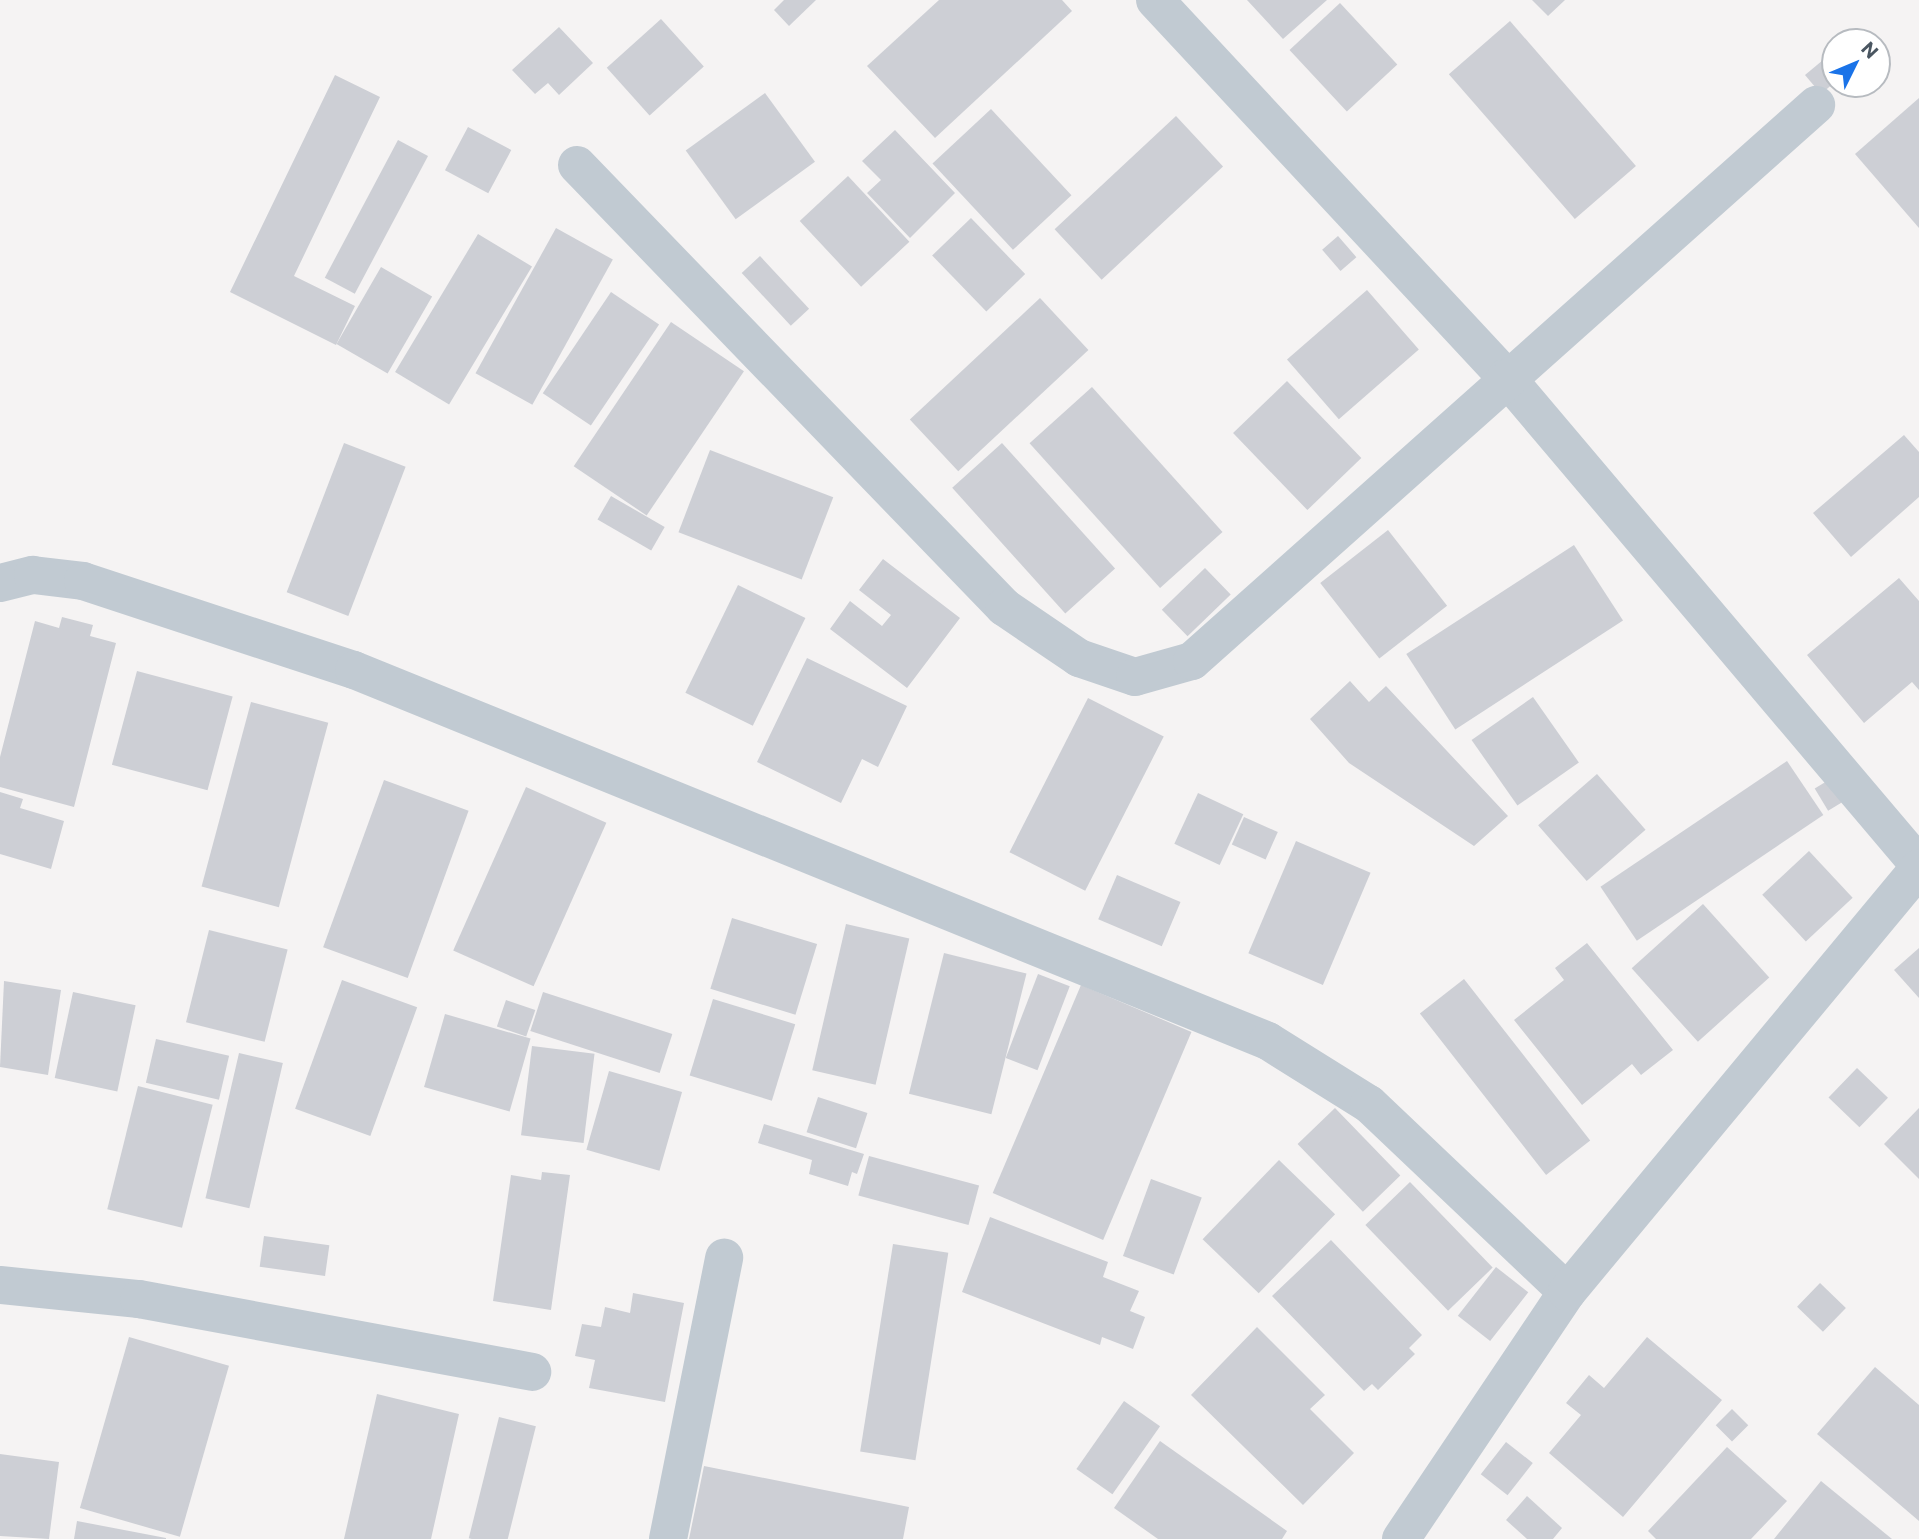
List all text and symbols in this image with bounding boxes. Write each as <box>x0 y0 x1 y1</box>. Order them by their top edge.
north arrow <box>1821 28 1891 98</box>
text: N <box>1857 37 1884 63</box>

